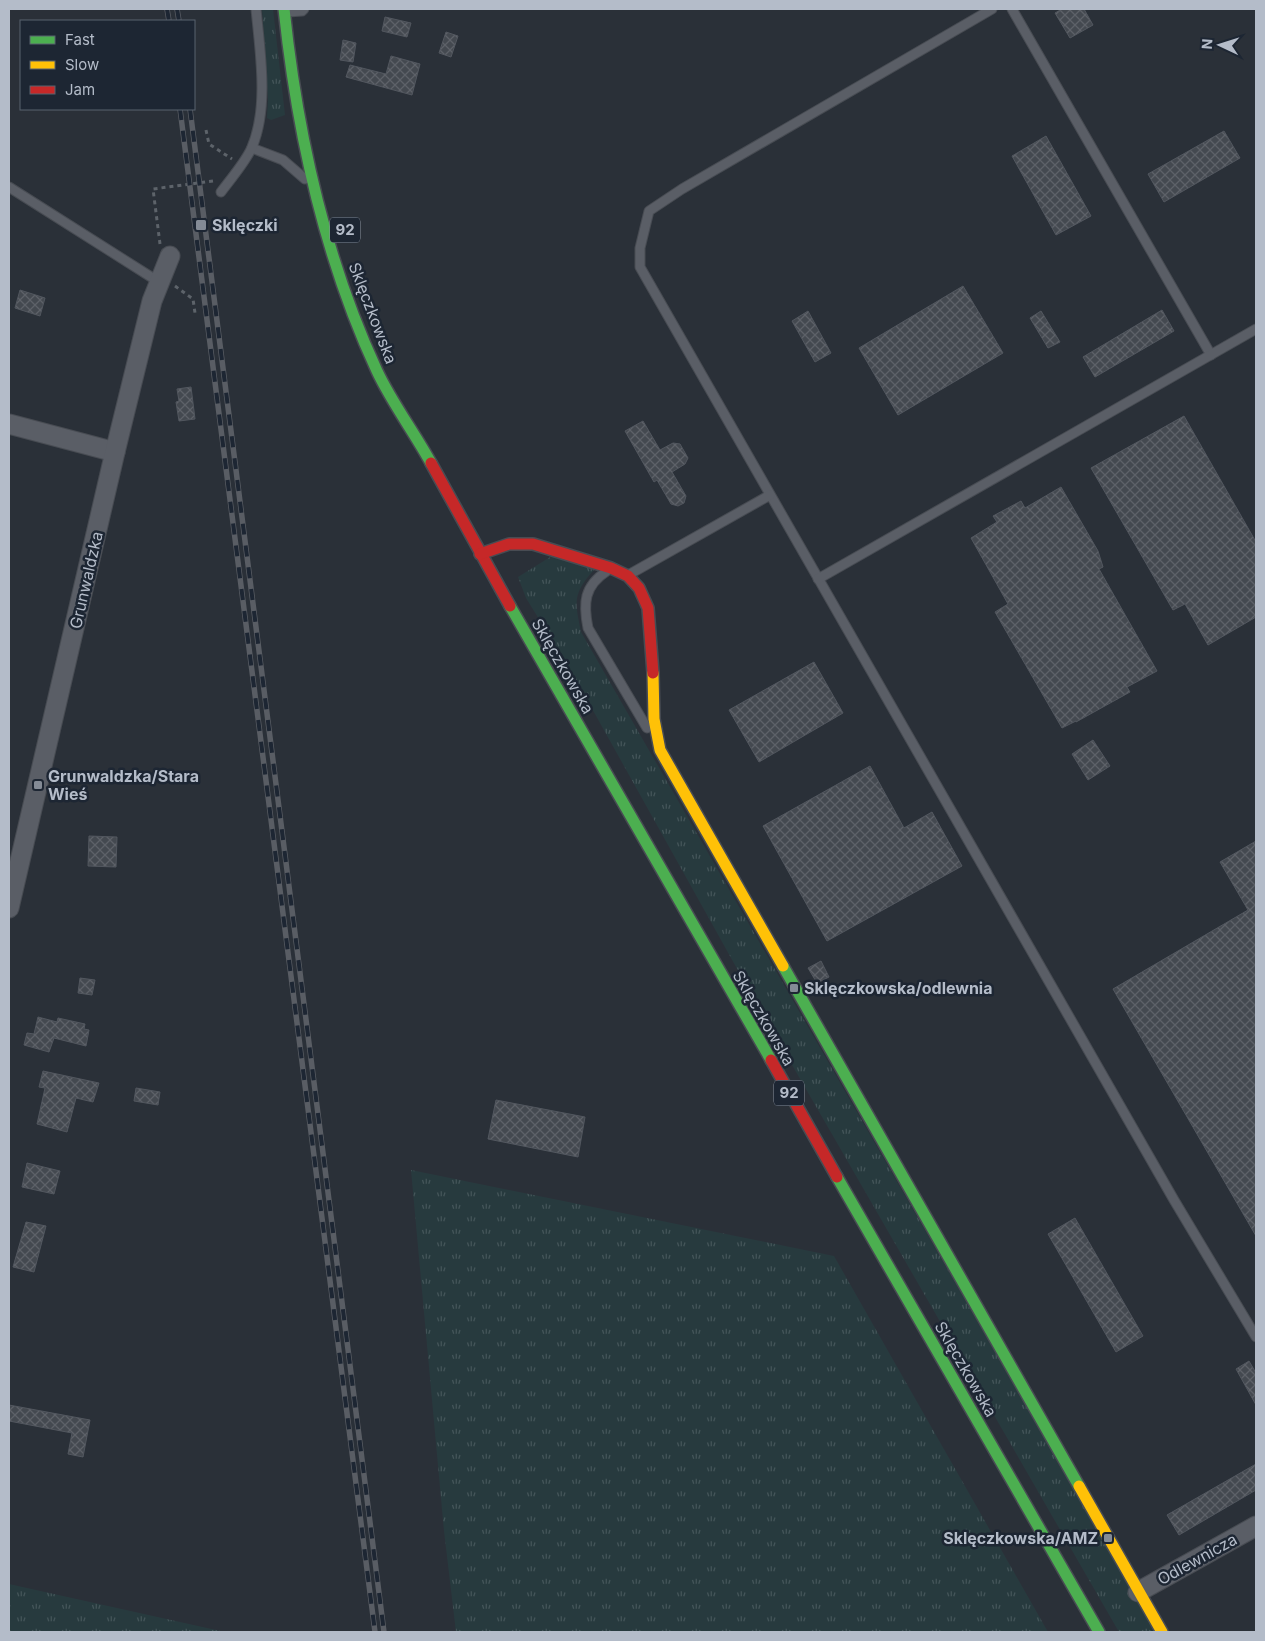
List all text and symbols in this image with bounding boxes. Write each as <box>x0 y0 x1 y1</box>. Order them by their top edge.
legend <box>20 20 195 110</box>
north arrow <box>1195 20 1245 70</box>
text: Fast <box>65 30 95 49</box>
text: N <box>1198 38 1215 50</box>
text: Slow <box>65 55 99 74</box>
text: Jam <box>65 80 95 99</box>
place label: Sklęczki <box>212 215 278 235</box>
marker: Sklęczki <box>194 218 208 232</box>
road number: 92 <box>330 218 360 242</box>
street label: Sklęczkowska <box>344 259 402 367</box>
street label: Grunwaldzka <box>65 529 107 631</box>
street label: Sklęczkowska <box>528 615 598 717</box>
place label: Grunwaldzka/Stara Wieś <box>48 766 199 804</box>
marker: Grunwaldzka/Stara Wieś <box>32 779 44 791</box>
street label: Sklęczkowska <box>729 967 799 1069</box>
place label: Sklęczkowska/odlewnia <box>804 978 992 998</box>
marker: Sklęczkowska/odlewnia <box>788 982 800 994</box>
road number: 92 <box>774 1080 804 1106</box>
street label: Sklęczkowska <box>931 1318 1001 1420</box>
place label: Sklęczkowska/AMZ <box>943 1528 1098 1548</box>
street label: Odlewnicza <box>1154 1529 1240 1589</box>
marker: Sklęczkowska/AMZ <box>1102 1532 1114 1544</box>

